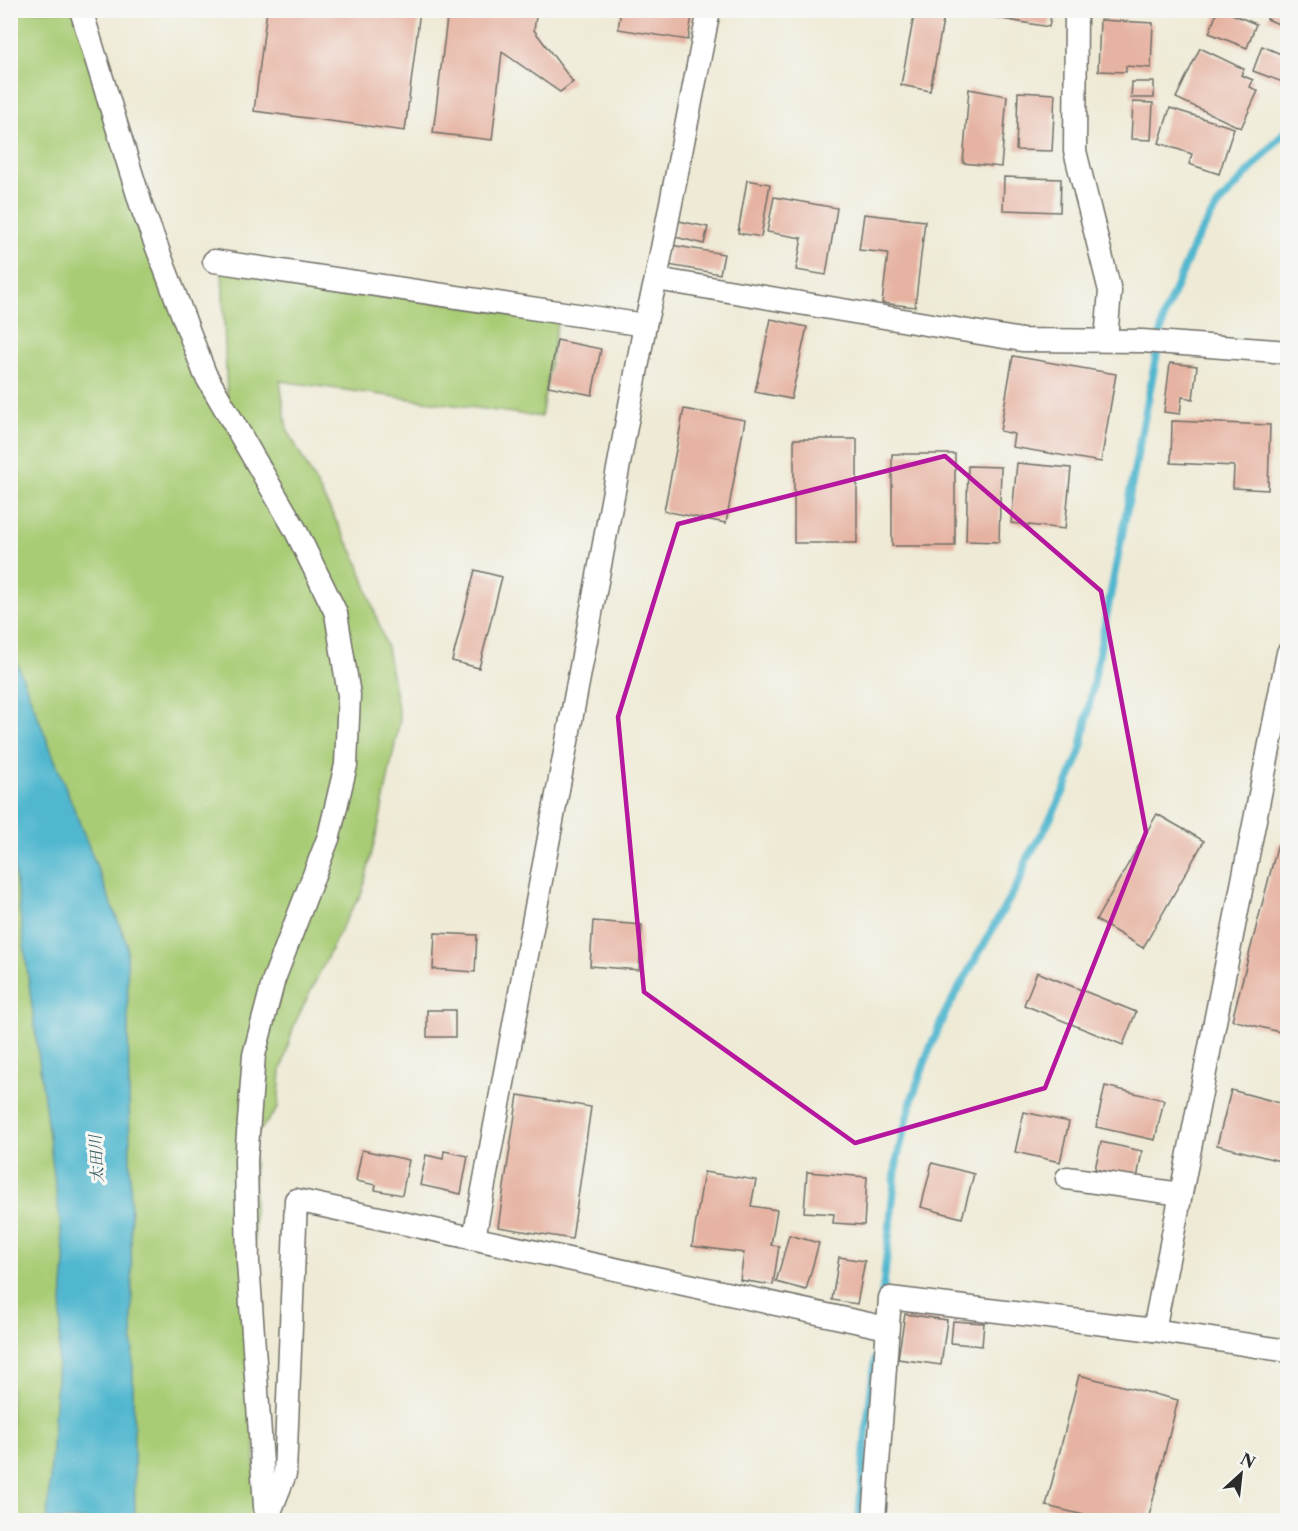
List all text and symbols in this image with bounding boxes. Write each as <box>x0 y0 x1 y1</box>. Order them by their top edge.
water label: 太田川 <box>85 1133 107 1183</box>
north arrow <box>1211 1444 1271 1504</box>
text: N <box>1237 1449 1259 1473</box>

